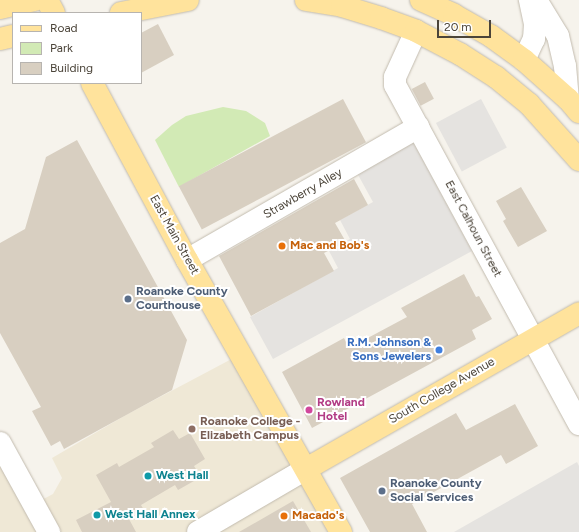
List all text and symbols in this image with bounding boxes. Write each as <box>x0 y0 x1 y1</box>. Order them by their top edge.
legend <box>12 12 142 84</box>
scale bar <box>439 12 493 38</box>
text: 20 m <box>444 20 472 34</box>
text: Road <box>50 21 78 35</box>
text: Park <box>50 41 73 55</box>
text: Building <box>50 61 93 75</box>
street label: Strawberry Alley <box>261 166 345 222</box>
street label: East Calhoun Street <box>441 178 505 280</box>
street label: East Main Street <box>146 193 202 277</box>
place label: Mac and Bob's <box>290 239 369 253</box>
marker: Mac and Bob's <box>277 241 287 251</box>
place label: Roanoke County Courthouse <box>136 285 228 313</box>
marker: Roanoke County Courthouse <box>123 294 133 304</box>
place label: R.M. Johnson & Sons Jewelers <box>347 336 431 364</box>
marker: R.M. Johnson & Sons Jewelers <box>434 345 444 355</box>
street label: South College Avenue <box>387 355 497 427</box>
place label: Rowland Hotel <box>317 396 365 424</box>
marker: Rowland Hotel <box>304 405 314 415</box>
place label: Roanoke College - Elizabeth Campus <box>200 415 300 443</box>
marker: Roanoke College - Elizabeth Campus <box>187 424 197 434</box>
place label: West Hall <box>156 469 209 483</box>
marker: West Hall <box>143 471 153 481</box>
place label: Roanoke County Social Services <box>390 477 482 505</box>
marker: Roanoke County Social Services <box>377 486 387 496</box>
place label: West Hall Annex <box>105 508 195 522</box>
place label: Macado's <box>292 509 344 523</box>
marker: West Hall Annex <box>92 510 102 520</box>
marker: Macado's <box>279 511 289 521</box>

